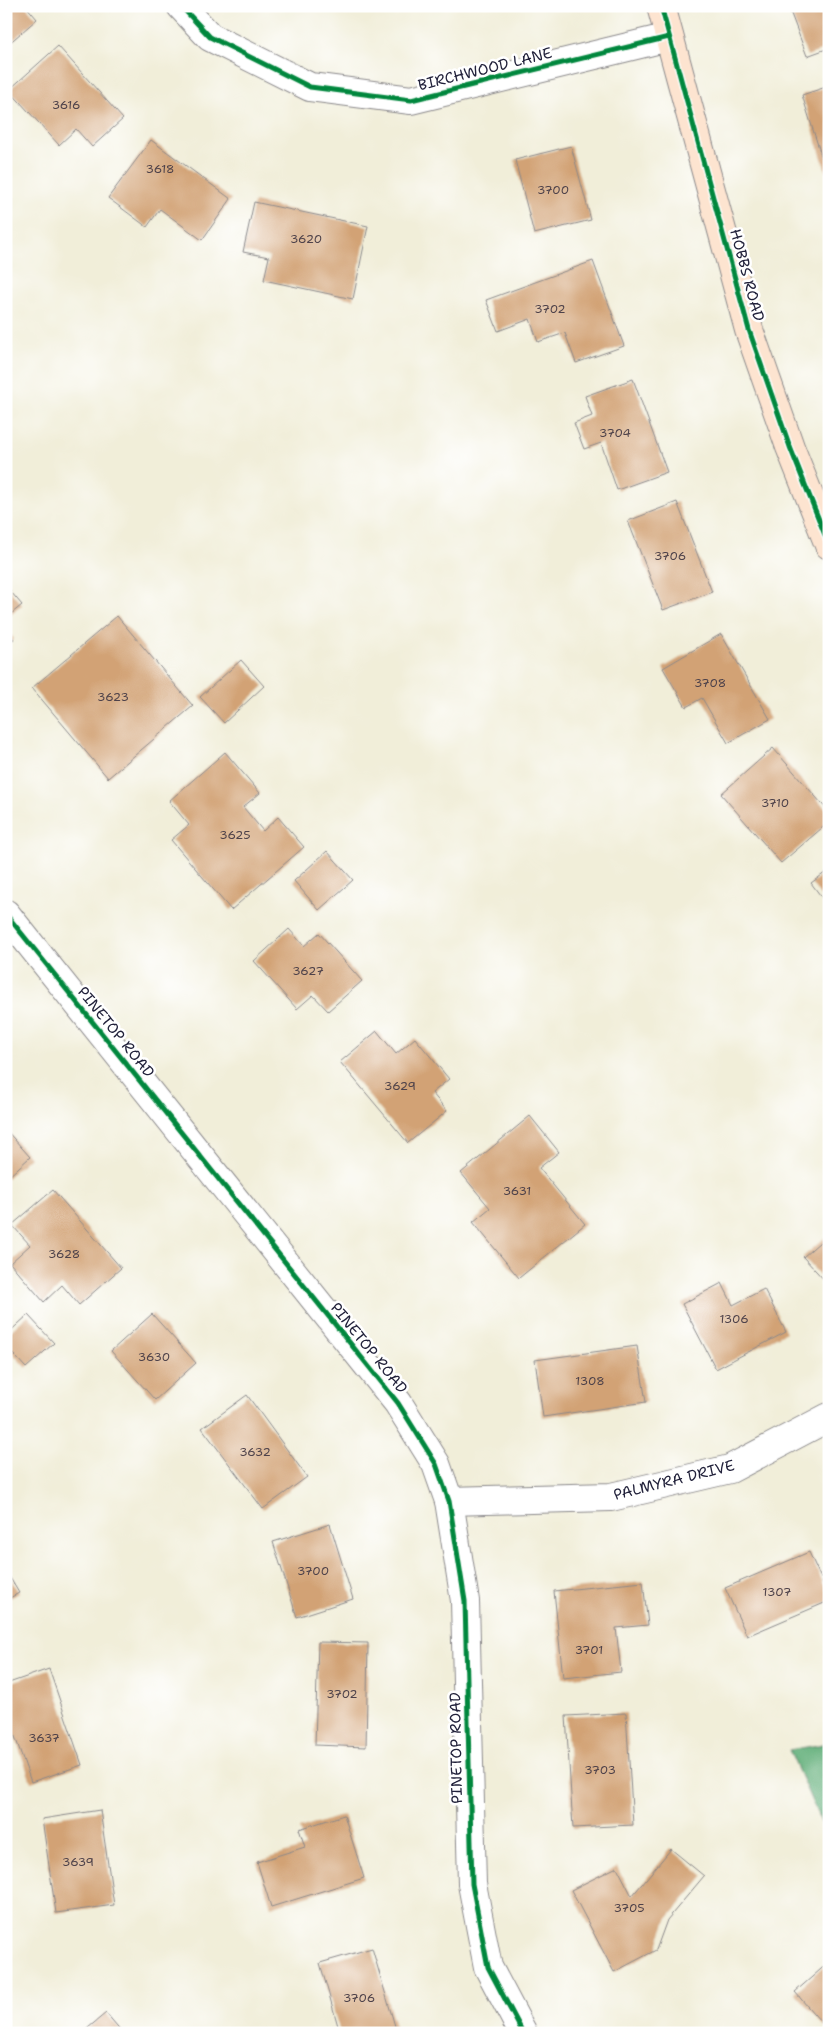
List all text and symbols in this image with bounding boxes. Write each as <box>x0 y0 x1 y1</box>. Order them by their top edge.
street label: BIRCHWOOD LANE <box>416 43 554 95</box>
house number: 3616 <box>52 97 80 113</box>
house number: 3618 <box>146 161 174 177</box>
house number: 3700 <box>537 182 569 198</box>
street label: HOBBS ROAD <box>725 227 769 324</box>
house number: 3620 <box>290 231 322 247</box>
house number: 3702 <box>534 301 566 317</box>
house number: 3704 <box>599 425 631 441</box>
house number: 3706 <box>654 548 686 564</box>
house number: 3708 <box>694 675 726 691</box>
house number: 3623 <box>97 689 129 705</box>
house number: 3710 <box>761 795 789 811</box>
house number: 3625 <box>219 827 251 843</box>
house number: 3627 <box>292 963 324 979</box>
street label: PINETOP ROAD <box>73 982 159 1082</box>
house number: 3629 <box>384 1078 416 1094</box>
house number: 3631 <box>503 1183 531 1199</box>
house number: 3628 <box>48 1246 80 1262</box>
street label: PINETOP ROAD <box>326 1298 412 1398</box>
house number: 1306 <box>719 1311 749 1327</box>
house number: 3630 <box>138 1349 170 1365</box>
house number: 1308 <box>575 1373 605 1389</box>
house number: 3632 <box>239 1444 271 1460</box>
street label: PALMYRA DRIVE <box>611 1455 737 1505</box>
house number: 3700 <box>297 1563 329 1579</box>
house number: 1307 <box>763 1584 791 1600</box>
house number: 3701 <box>575 1642 603 1658</box>
house number: 3702 <box>326 1686 358 1702</box>
street label: PINETOP ROAD <box>445 1692 467 1804</box>
house number: 3637 <box>28 1730 60 1746</box>
house number: 3703 <box>584 1762 616 1778</box>
house number: 3639 <box>62 1854 94 1870</box>
house number: 3705 <box>613 1900 645 1916</box>
house number: 3706 <box>343 1990 375 2006</box>

